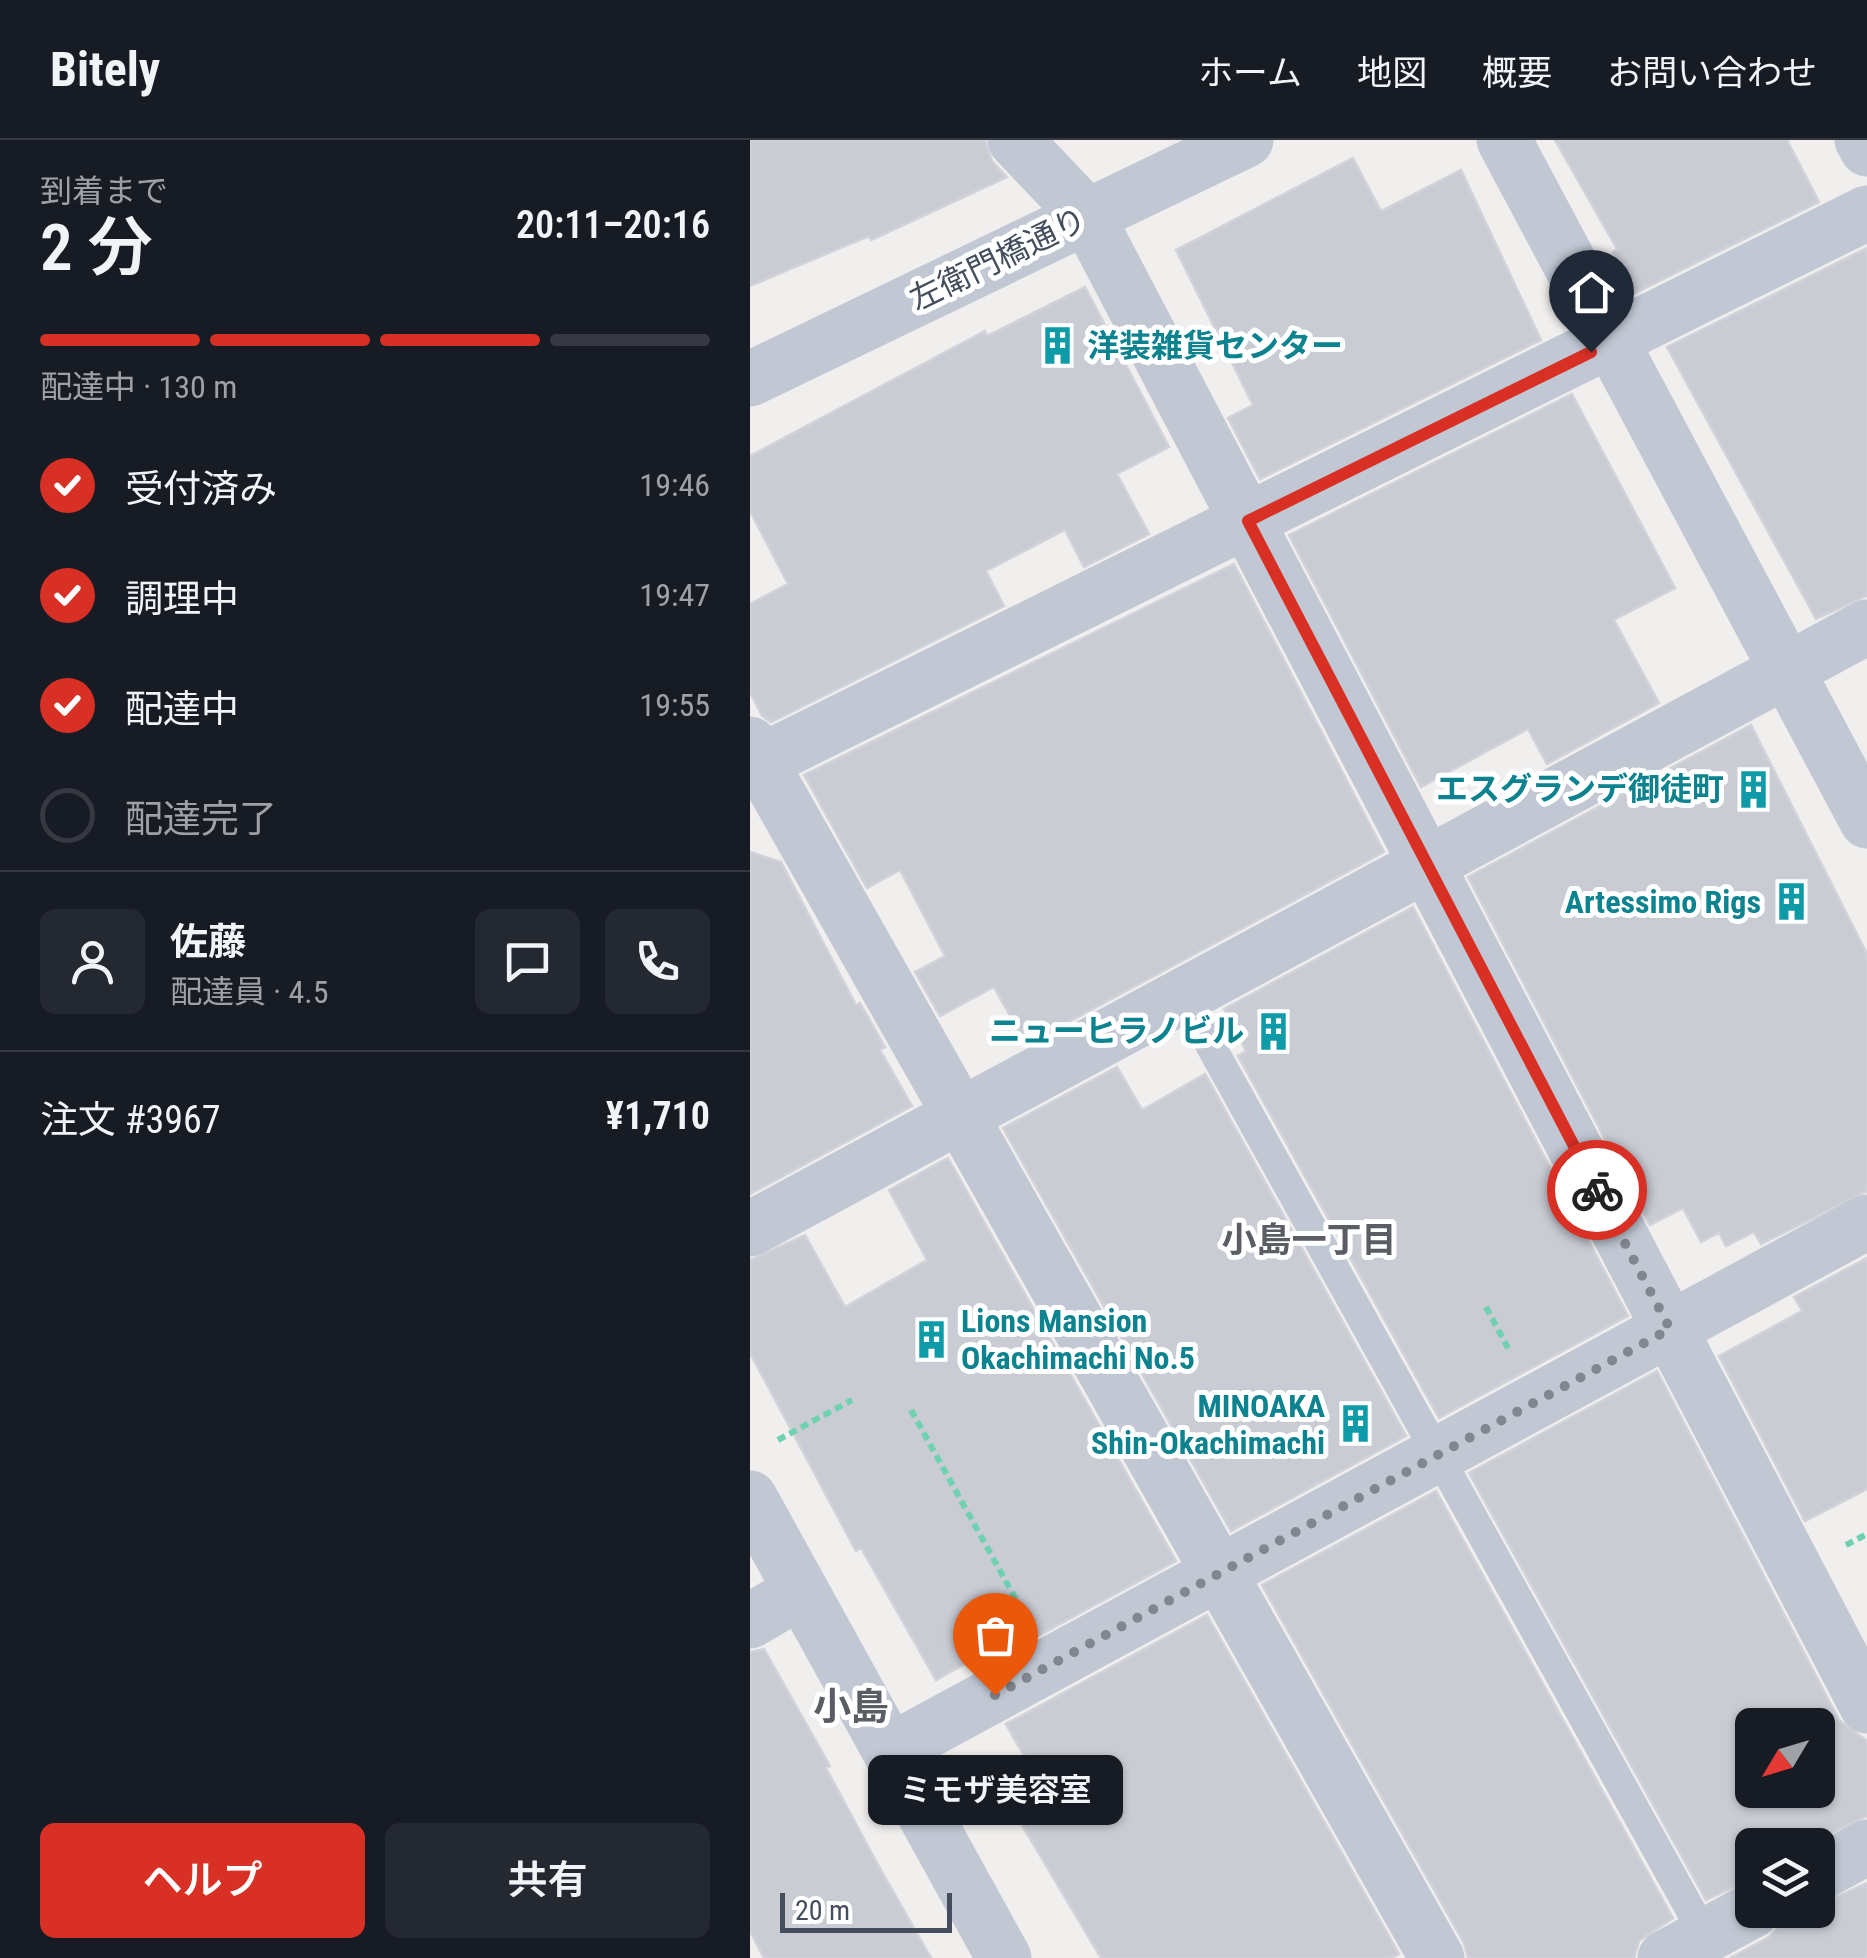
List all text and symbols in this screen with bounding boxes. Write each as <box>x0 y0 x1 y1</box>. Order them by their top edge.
text: Bitely <box>50 41 160 98</box>
text: ホーム <box>1198 53 1302 94</box>
text: 地図 <box>1357 53 1427 94</box>
text: 概要 <box>1482 53 1552 94</box>
text: お問い合わせ <box>1607 53 1817 94</box>
text: 到着まで <box>40 172 168 210</box>
street label: 左衛門橋通り <box>903 200 1093 318</box>
text: 20:11–20:16 <box>516 203 710 247</box>
text: 2 分 <box>40 210 153 286</box>
pin <box>1549 250 1634 353</box>
icon: home <box>1564 265 1619 320</box>
building icon: 洋装雑貨センター <box>1036 325 1078 367</box>
place label: 洋装雑貨センター <box>1087 327 1343 365</box>
text: 配達中 · 130 m <box>40 368 237 406</box>
icon: check <box>40 458 95 513</box>
text: 19:46 <box>639 466 710 504</box>
text: 受付済み <box>125 467 277 511</box>
icon: check <box>40 568 95 623</box>
text: 19:47 <box>639 576 710 614</box>
text: 調理中 <box>125 577 239 621</box>
icon: check <box>40 678 95 733</box>
text: 19:55 <box>639 686 710 724</box>
text: 配達中 <box>125 687 239 731</box>
building icon: エスグランデ御徒町 <box>1733 768 1775 810</box>
place label: エスグランデ御徒町 <box>1436 770 1724 808</box>
text: 配達完了 <box>125 797 277 841</box>
building icon: Artessimo Rigs <box>1770 881 1812 923</box>
place label: Artessimo Rigs <box>1565 883 1761 921</box>
button: person <box>40 909 145 1014</box>
button: chat <box>475 909 580 1014</box>
button: phone <box>605 909 710 1014</box>
text: 佐藤 <box>170 920 246 964</box>
text: 配達員 · 4.5 <box>170 973 329 1011</box>
building icon: ニューヒラノビル <box>1253 1010 1295 1052</box>
place label: ニューヒラノビル <box>989 1012 1244 1050</box>
text: ¥1,710 <box>606 1094 710 1138</box>
text: 注文 #3967 <box>40 1098 221 1142</box>
courier <box>1547 1140 1647 1240</box>
icon: bike <box>1570 1163 1625 1218</box>
district label: 小島一丁目 <box>1221 1220 1397 1261</box>
place label: Lions Mansion Okachimachi No.5 <box>961 1302 1195 1377</box>
building icon: Lions Mansion Okachimachi No.5 <box>910 1318 952 1360</box>
place label: MINOAKA Shin-Okachimachi <box>1091 1387 1325 1462</box>
building icon: MINOAKA Shin-Okachimachi <box>1334 1403 1376 1445</box>
pin <box>953 1593 1038 1696</box>
icon: bag <box>968 1608 1023 1663</box>
district label: 小島 <box>813 1685 889 1729</box>
north arrow <box>1735 1708 1835 1808</box>
map controls <box>1735 1708 1835 1928</box>
callout: ミモザ美容室 <box>868 1755 1122 1825</box>
text: ミモザ美容室 <box>899 1771 1092 1809</box>
button: ヘルプ <box>40 1823 365 1938</box>
button: 共有 <box>385 1823 710 1938</box>
button: layers <box>1735 1828 1835 1928</box>
scale bar <box>780 1888 952 1932</box>
text: 20 m <box>795 1894 850 1927</box>

